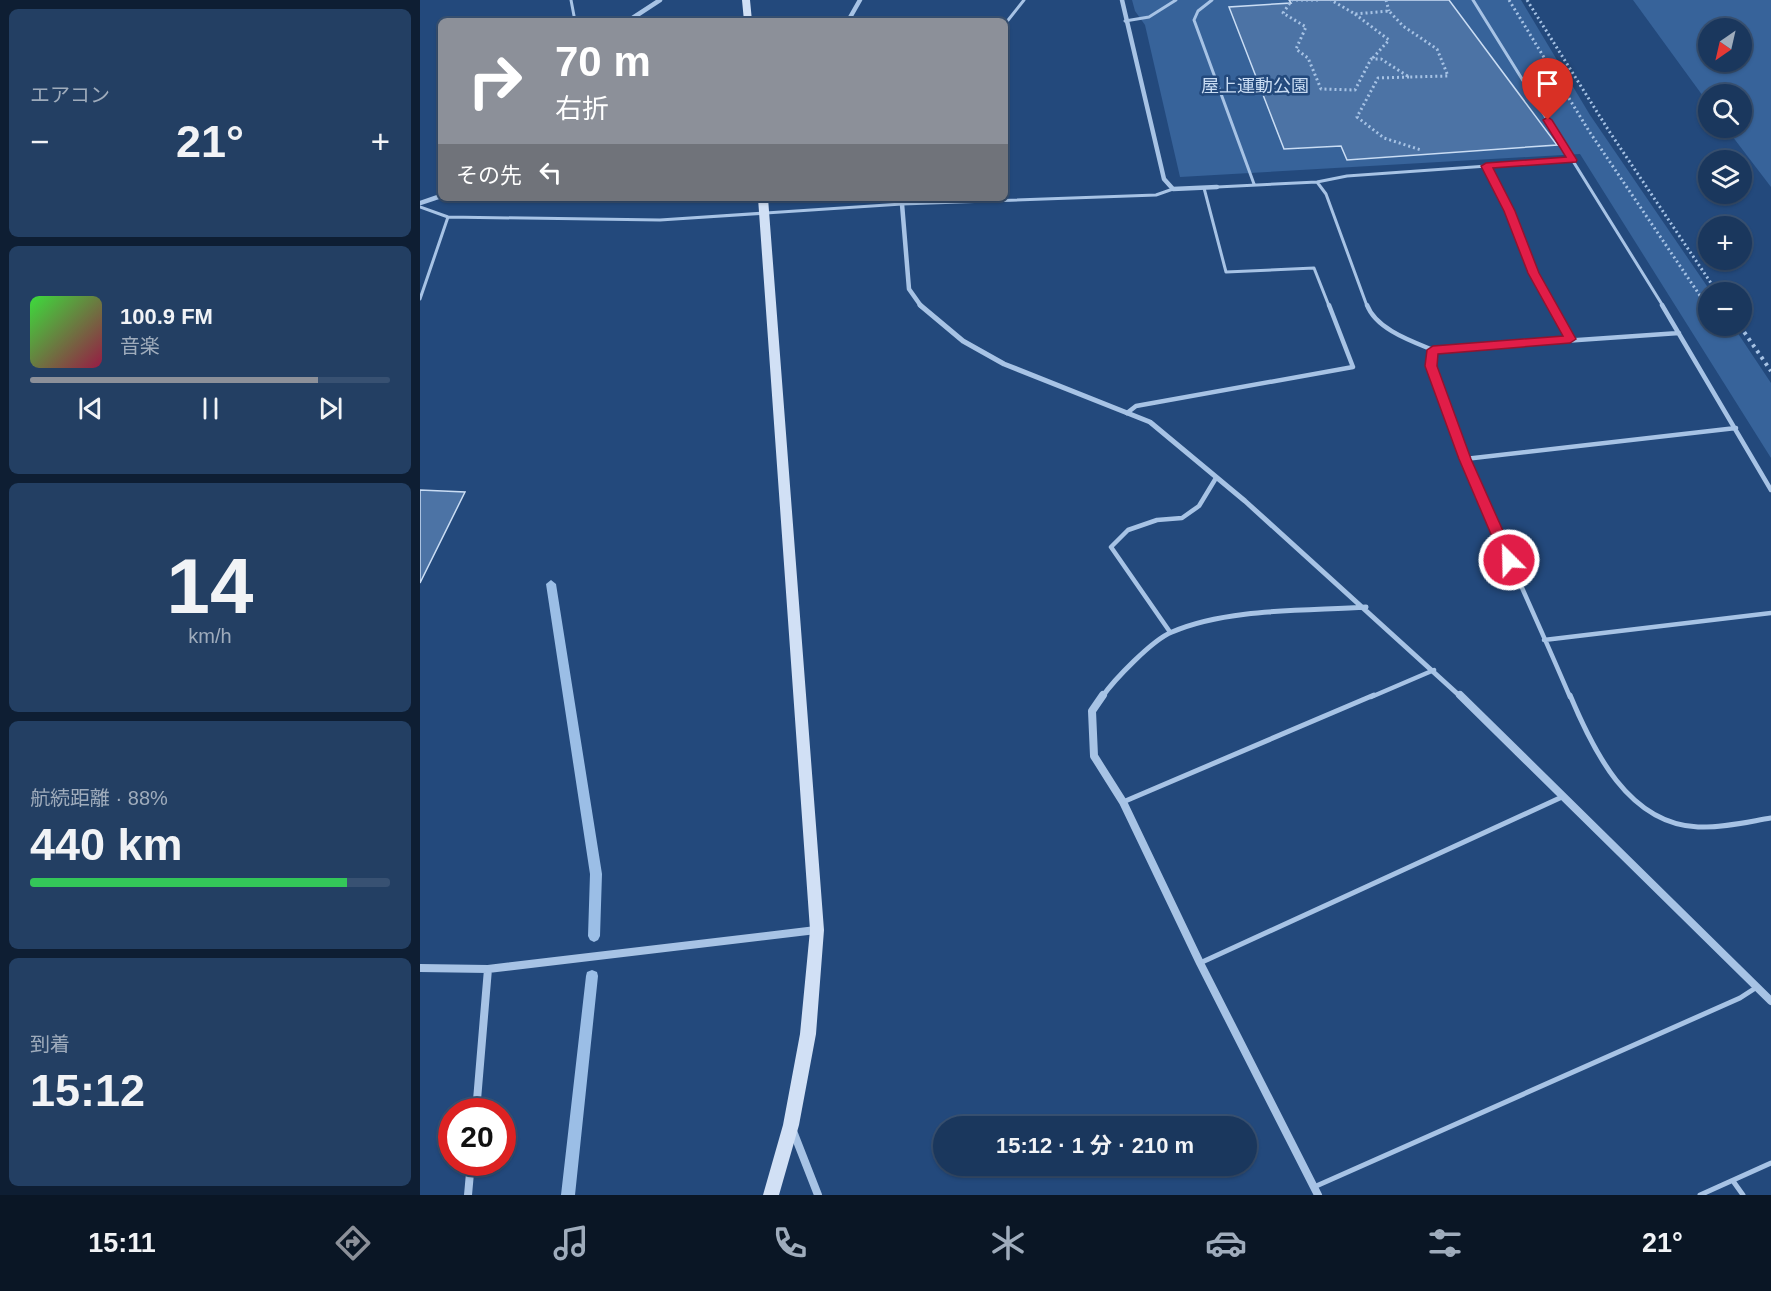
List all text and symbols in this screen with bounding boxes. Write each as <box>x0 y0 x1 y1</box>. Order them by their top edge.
north arrow <box>1698 18 1752 72</box>
map controls <box>1698 18 1752 336</box>
text: 70 m <box>555 38 651 85</box>
icon: right <box>456 42 534 120</box>
pin <box>1522 58 1573 120</box>
icon: arrive <box>1531 67 1564 100</box>
park label: 屋上運動公園 <box>1201 76 1309 96</box>
text: エアコン <box>30 84 110 106</box>
button: search <box>1698 84 1752 138</box>
text: 右折 <box>555 94 609 124</box>
text: 21° <box>176 116 244 167</box>
text: − <box>30 123 49 160</box>
text: + <box>371 123 390 160</box>
button: layers <box>1698 150 1752 204</box>
icon: left <box>534 156 567 189</box>
text: その先 <box>456 163 522 188</box>
button: + <box>1698 216 1752 270</box>
button: − <box>1698 282 1752 336</box>
text: 100.9 FM <box>120 304 213 329</box>
text: 音楽 <box>120 335 160 357</box>
icon: previous <box>74 392 107 425</box>
icon: pause <box>194 392 227 425</box>
icon: next <box>314 392 347 425</box>
position arrow <box>1477 528 1541 592</box>
text: 14 <box>167 542 253 630</box>
text: km/h <box>188 625 232 647</box>
text: 航続距離 · 88% <box>30 787 168 809</box>
text: 440 km <box>30 819 183 870</box>
text: 到着 <box>30 1033 70 1055</box>
text: 15:12 <box>30 1065 145 1116</box>
speed limit sign: 20 <box>438 1098 516 1176</box>
text: 15:12 · 1 分 · 210 m <box>996 1133 1194 1158</box>
icon: directions <box>332 1222 374 1264</box>
icon: music <box>550 1222 592 1264</box>
icon: phone <box>769 1222 811 1264</box>
icon: climate <box>987 1222 1029 1264</box>
icon: car <box>1205 1222 1247 1264</box>
icon: filters <box>1424 1222 1466 1264</box>
text: 15:11 <box>88 1228 156 1258</box>
text: 21° <box>1642 1228 1683 1258</box>

